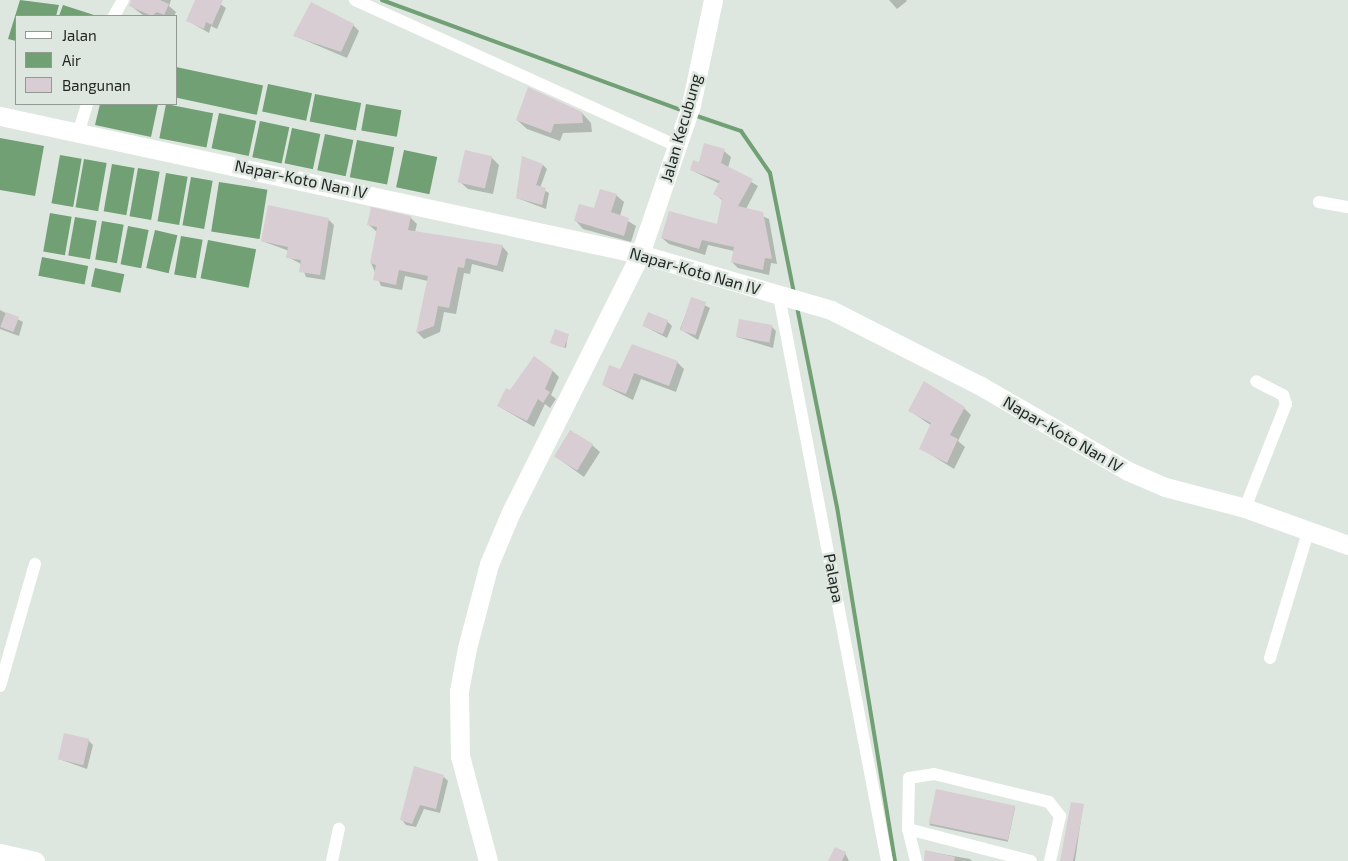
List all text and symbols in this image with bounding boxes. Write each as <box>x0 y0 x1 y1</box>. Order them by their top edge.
legend <box>15 15 178 105</box>
text: Jalan <box>62 26 97 44</box>
text: Air <box>62 51 81 69</box>
street label: Jalan Kecubung <box>656 72 706 184</box>
text: Bangunan <box>62 76 131 94</box>
street label: Napar-Koto Nan IV <box>233 156 369 202</box>
street label: Napar-Koto Nan IV <box>628 243 762 299</box>
street label: Napar-Koto Nan IV <box>1000 392 1126 476</box>
street label: Palapa <box>820 552 848 604</box>

